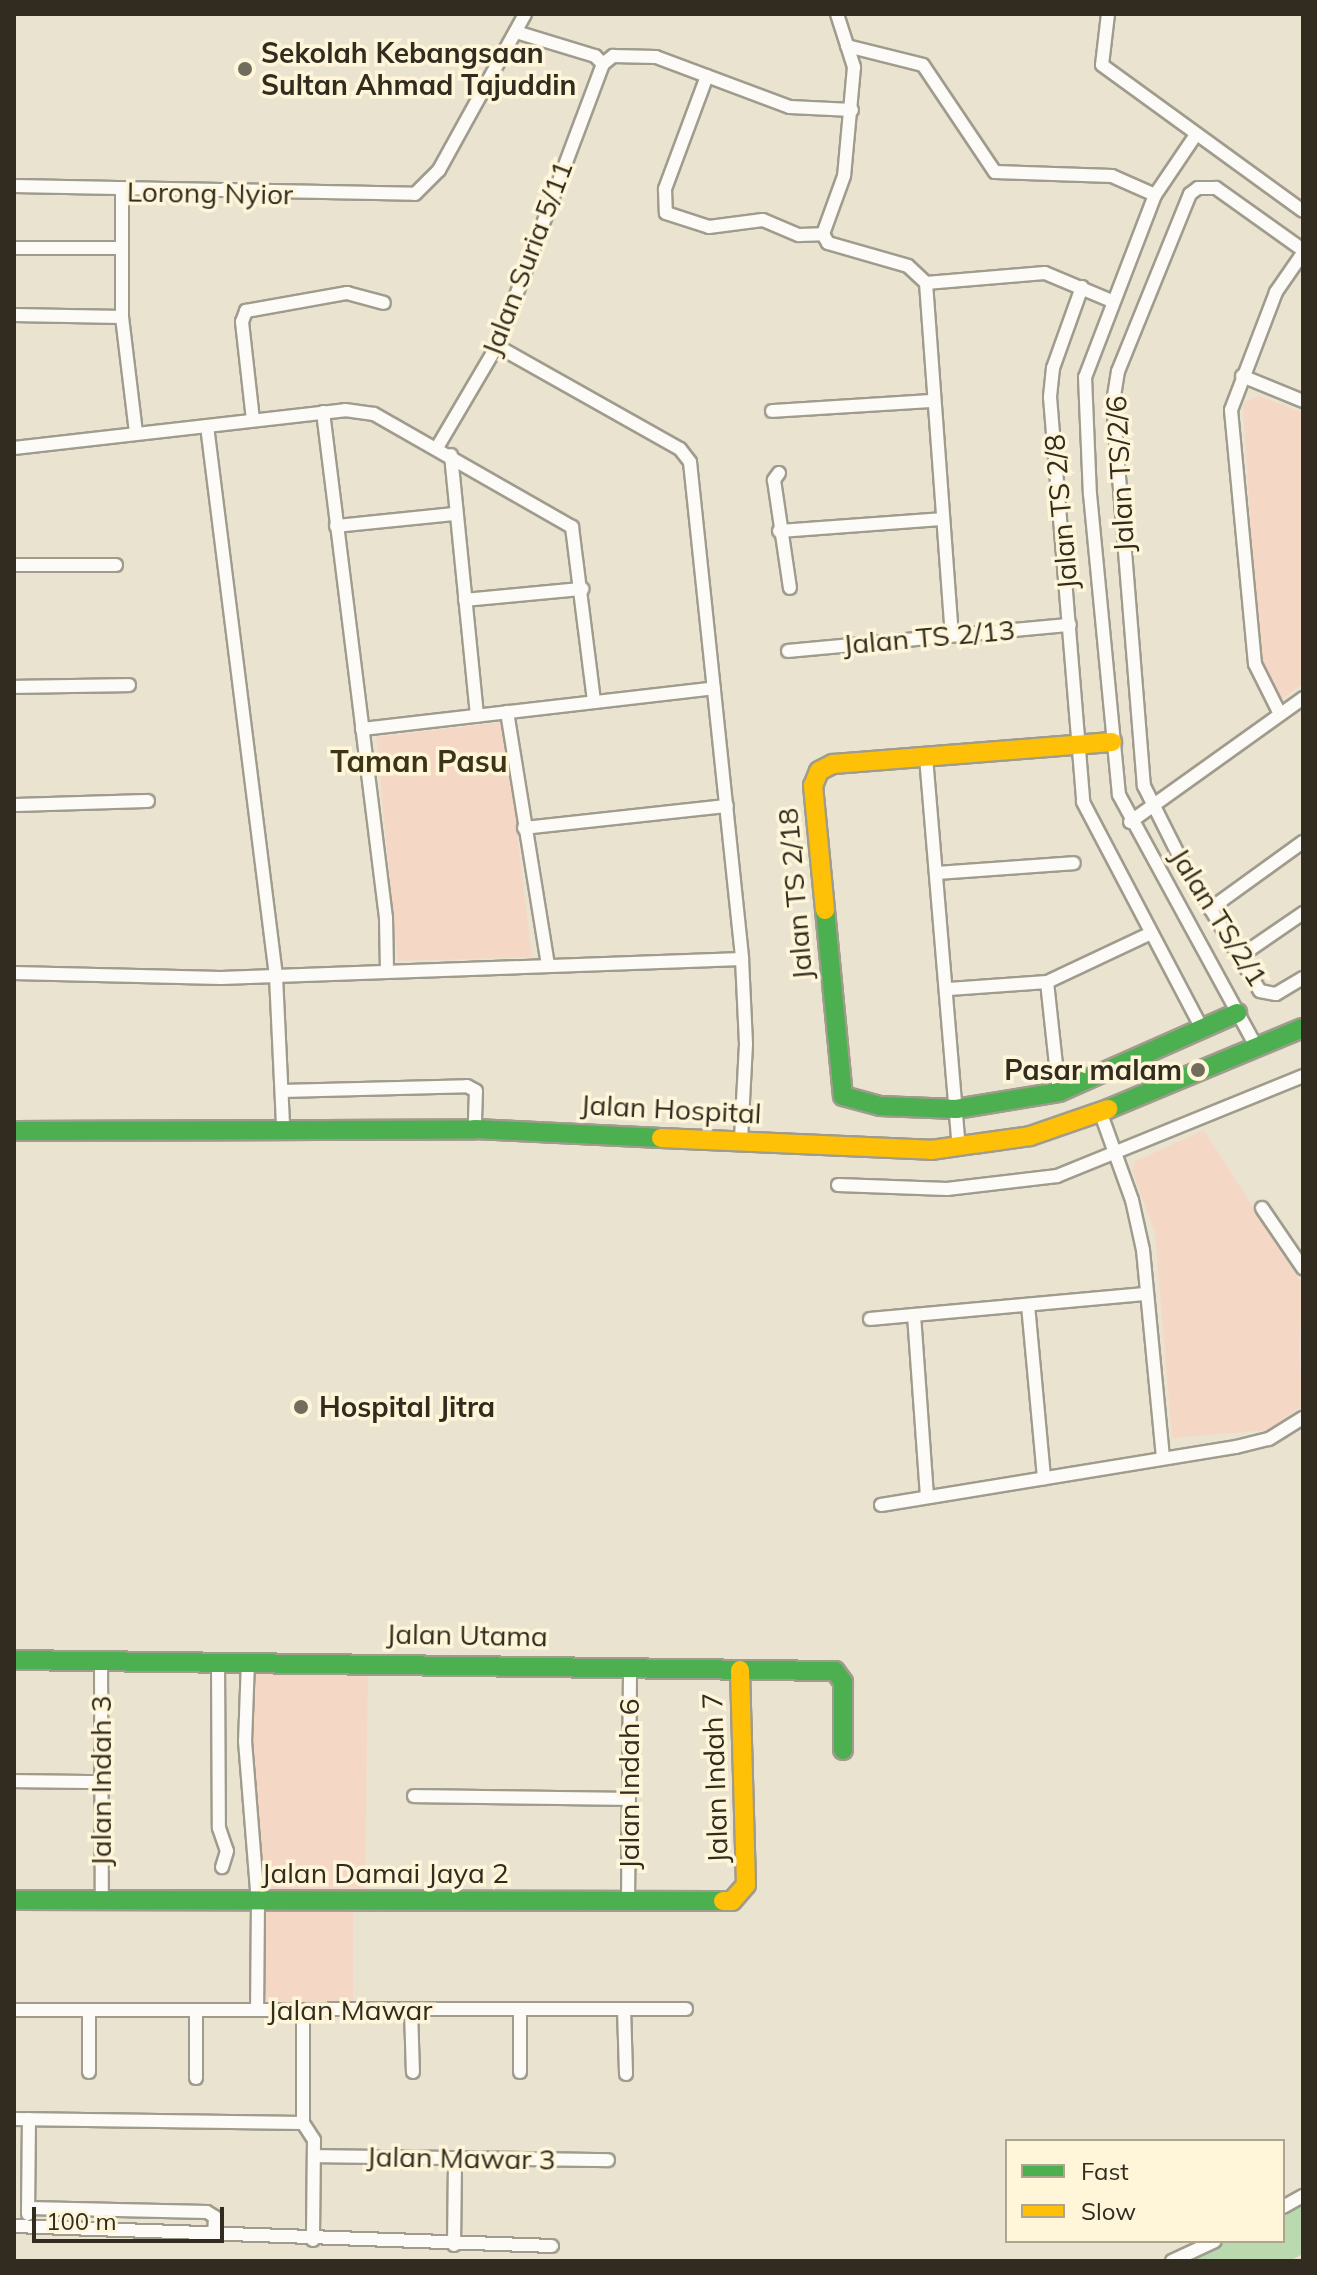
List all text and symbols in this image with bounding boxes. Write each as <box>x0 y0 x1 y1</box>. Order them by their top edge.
place label: Sekolah Kebangsaan Sultan Ahmad Tajuddin <box>261 36 576 102</box>
marker: Sekolah Kebangsaan Sultan Ahmad Tajuddin <box>236 60 254 78</box>
street label: Jalan Suria 5/11 <box>474 156 580 360</box>
street label: Lorong Nyior <box>127 175 293 211</box>
street label: Jalan TS/2/6 <box>1099 395 1141 553</box>
street label: Jalan TS 2/8 <box>1037 433 1085 591</box>
street label: Jalan TS 2/13 <box>842 613 1016 661</box>
district label: Taman Pasu <box>330 743 508 779</box>
street label: Jalan TS 2/18 <box>771 807 819 981</box>
street label: Jalan TS/2/1 <box>1163 842 1275 992</box>
place label: Pasar malam <box>1004 1053 1182 1087</box>
marker: Pasar malam <box>1189 1061 1207 1079</box>
street label: Jalan Hospital <box>580 1087 762 1131</box>
place label: Hospital Jitra <box>319 1390 495 1424</box>
marker: Hospital Jitra <box>290 1396 312 1418</box>
street label: Jalan Utama <box>386 1617 548 1653</box>
street label: Jalan Indah 7 <box>695 1692 735 1864</box>
street label: Jalan Indah 3 <box>84 1696 118 1866</box>
street label: Jalan Indah 6 <box>612 1699 646 1869</box>
street label: Jalan Damai Jaya 2 <box>261 1856 509 1890</box>
street label: Jalan Mawar <box>268 1993 432 2027</box>
legend <box>1005 2139 1285 2243</box>
street label: Jalan Mawar 3 <box>366 2140 556 2176</box>
text: Fast <box>1081 2156 1129 2186</box>
scale bar <box>36 2191 228 2241</box>
text: Slow <box>1081 2196 1136 2226</box>
text: 100 m <box>46 2206 117 2236</box>

